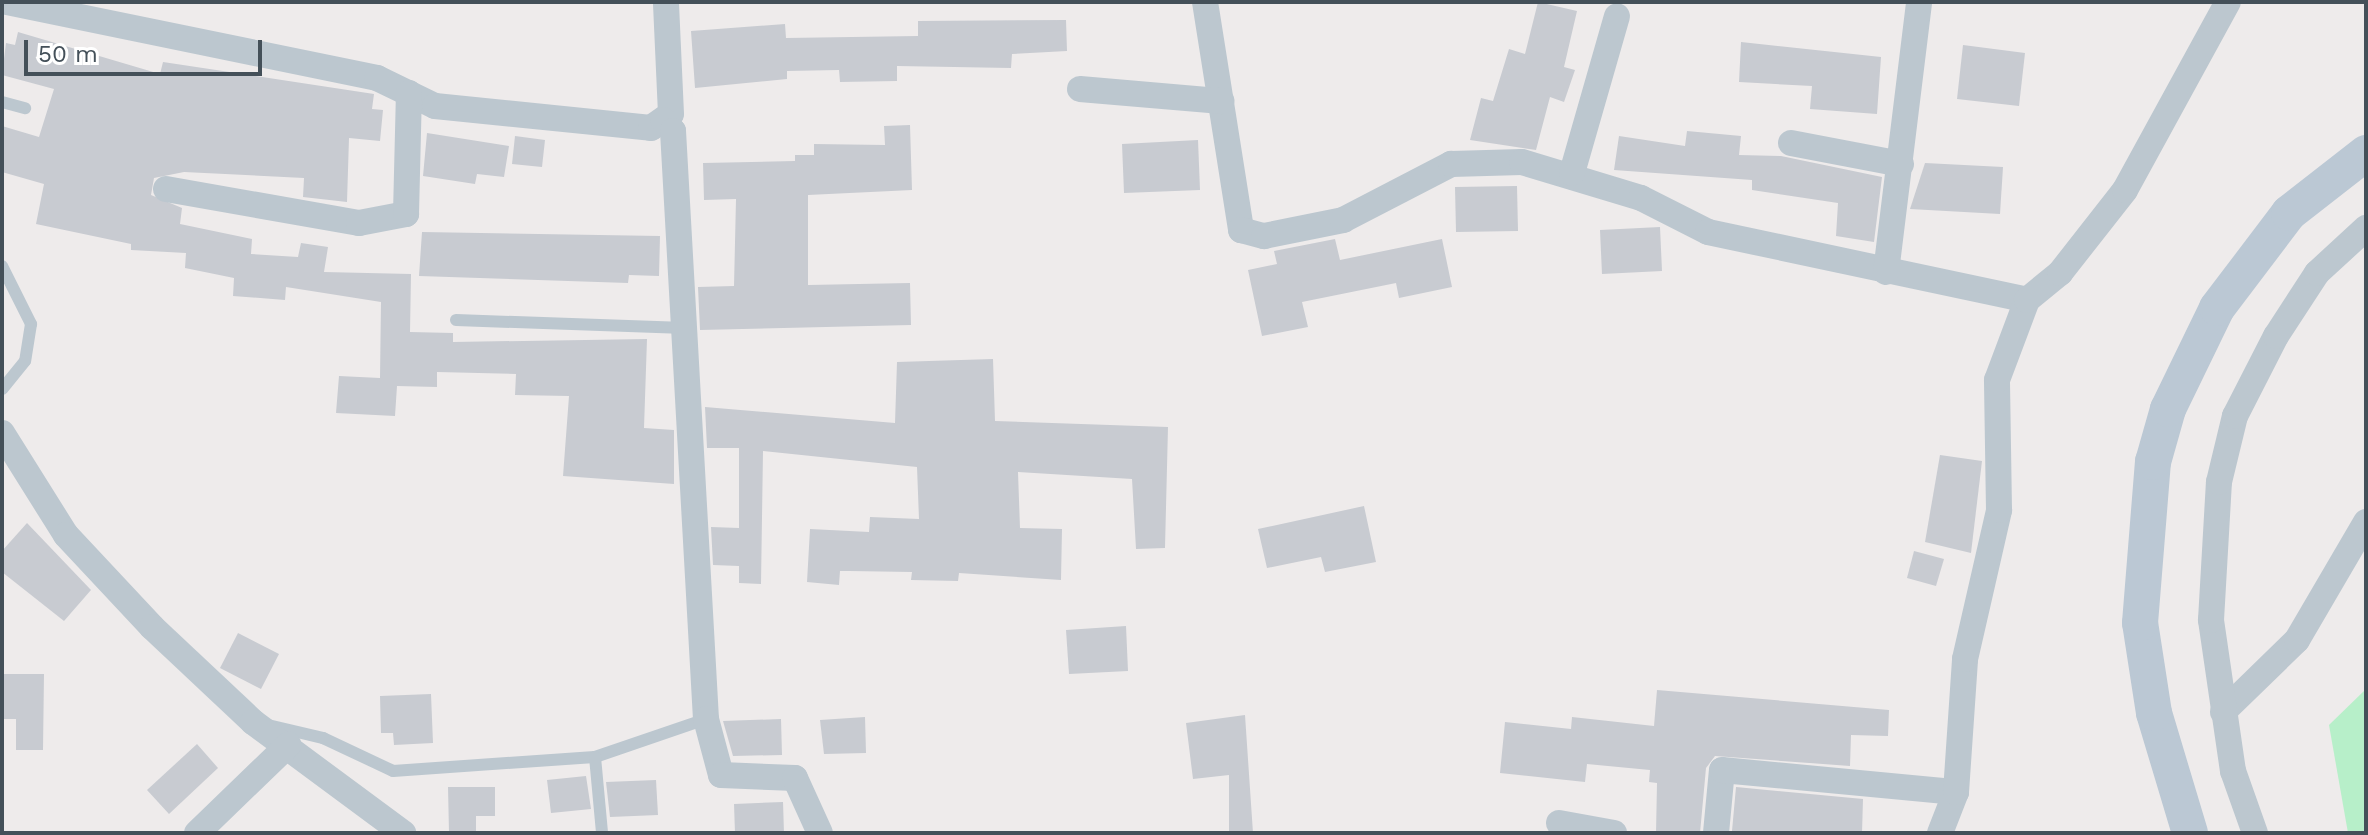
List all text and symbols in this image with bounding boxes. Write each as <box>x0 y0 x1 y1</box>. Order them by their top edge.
scale bar <box>28 24 266 74</box>
text: 50 m <box>38 40 98 68</box>

